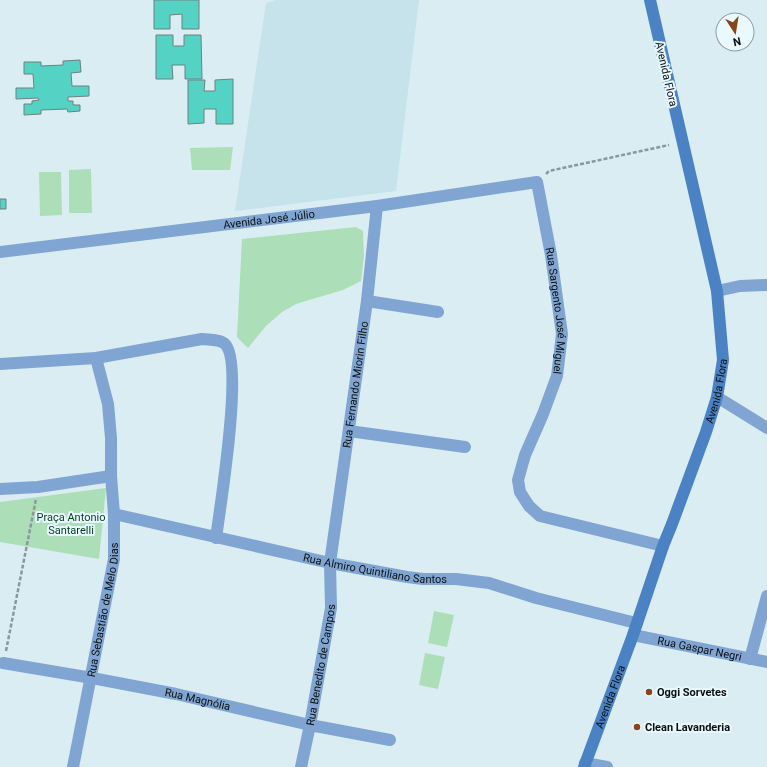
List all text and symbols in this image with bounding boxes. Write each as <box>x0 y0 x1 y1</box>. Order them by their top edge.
north arrow <box>715 12 755 52</box>
text: N <box>732 34 742 49</box>
street label: Avenida Flora <box>652 40 680 108</box>
street label: Avenida José Júlio <box>222 207 316 231</box>
street label: Rua Sargento José Miguel <box>543 246 569 375</box>
street label: Rua Fernando Miorin Filho <box>340 320 371 449</box>
street label: Avenida Flora <box>703 358 730 425</box>
park label: Praça Antonio Santarelli <box>37 511 105 537</box>
street label: Rua Sebastião de Melo Dias <box>84 542 121 678</box>
street label: Rua Almiro Quintiliano Santos <box>302 551 447 586</box>
street label: Rua Benedito de Campos <box>303 604 338 727</box>
street label: Rua Gaspar Negri <box>656 634 743 663</box>
street label: Avenida Flora <box>592 663 628 730</box>
street label: Rua Magnólia <box>164 685 232 713</box>
place label: Oggi Sorvetes <box>657 686 727 699</box>
marker: Oggi Sorvetes <box>644 687 654 697</box>
place label: Clean Lavanderia <box>645 721 730 734</box>
marker: Clean Lavanderia <box>632 722 642 732</box>

